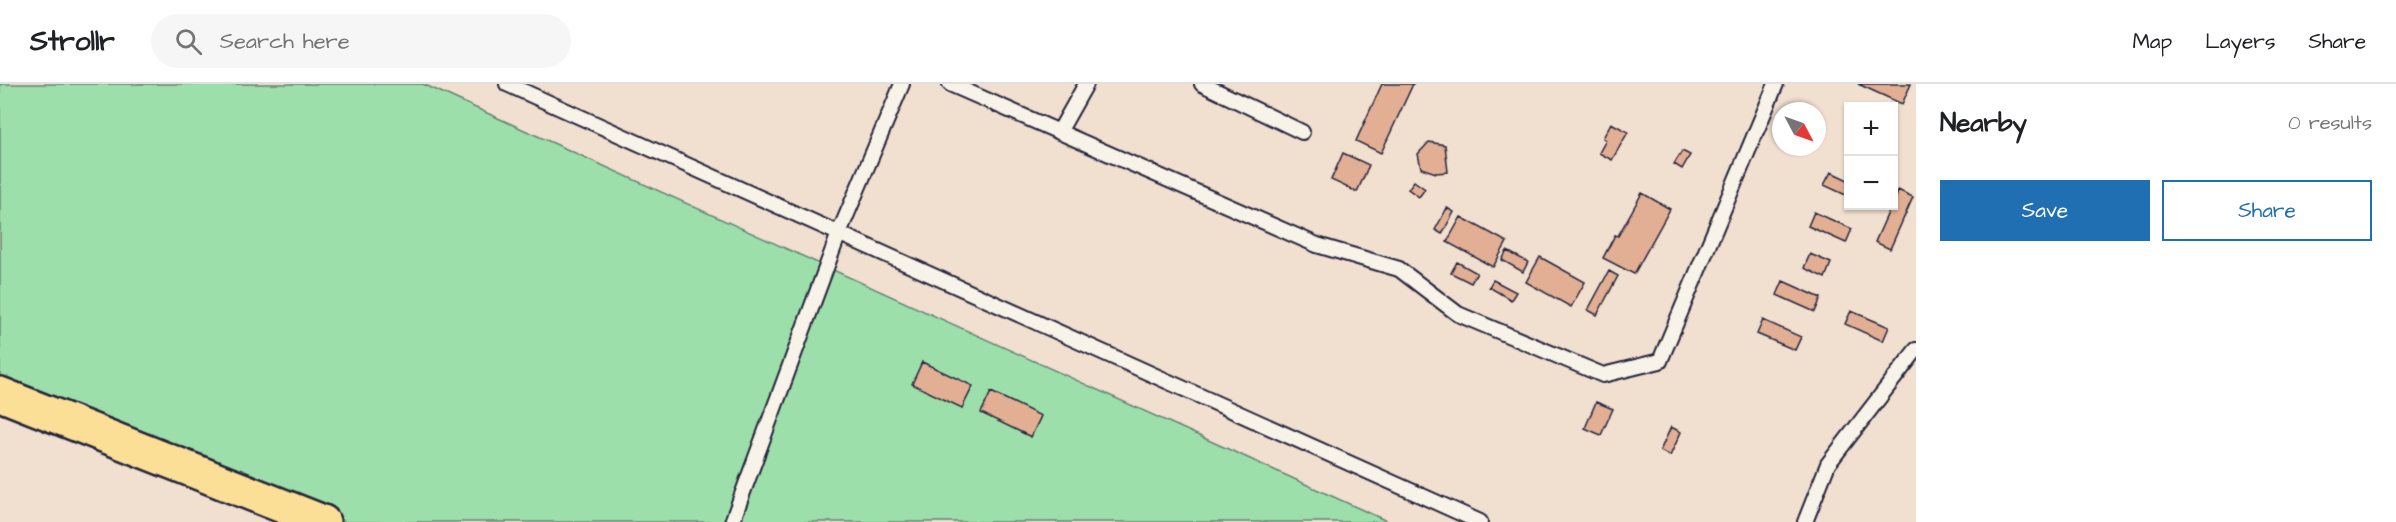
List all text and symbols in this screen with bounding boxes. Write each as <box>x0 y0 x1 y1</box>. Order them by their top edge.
search box <box>151 14 571 68</box>
text: Strollr <box>30 22 115 61</box>
icon: search <box>172 25 205 58</box>
text: Search here <box>220 26 350 57</box>
text: Map <box>2132 27 2172 56</box>
text: Layers <box>2205 27 2275 56</box>
text: Share <box>2308 27 2366 56</box>
north arrow <box>1772 102 1826 156</box>
map controls <box>1844 102 1898 210</box>
button: + <box>1844 102 1898 156</box>
text: Nearby <box>1940 105 2027 141</box>
text: 0 results <box>2288 109 2372 137</box>
button: − <box>1844 156 1898 210</box>
button: Save <box>1940 180 2150 241</box>
button: Share <box>2162 180 2372 241</box>

